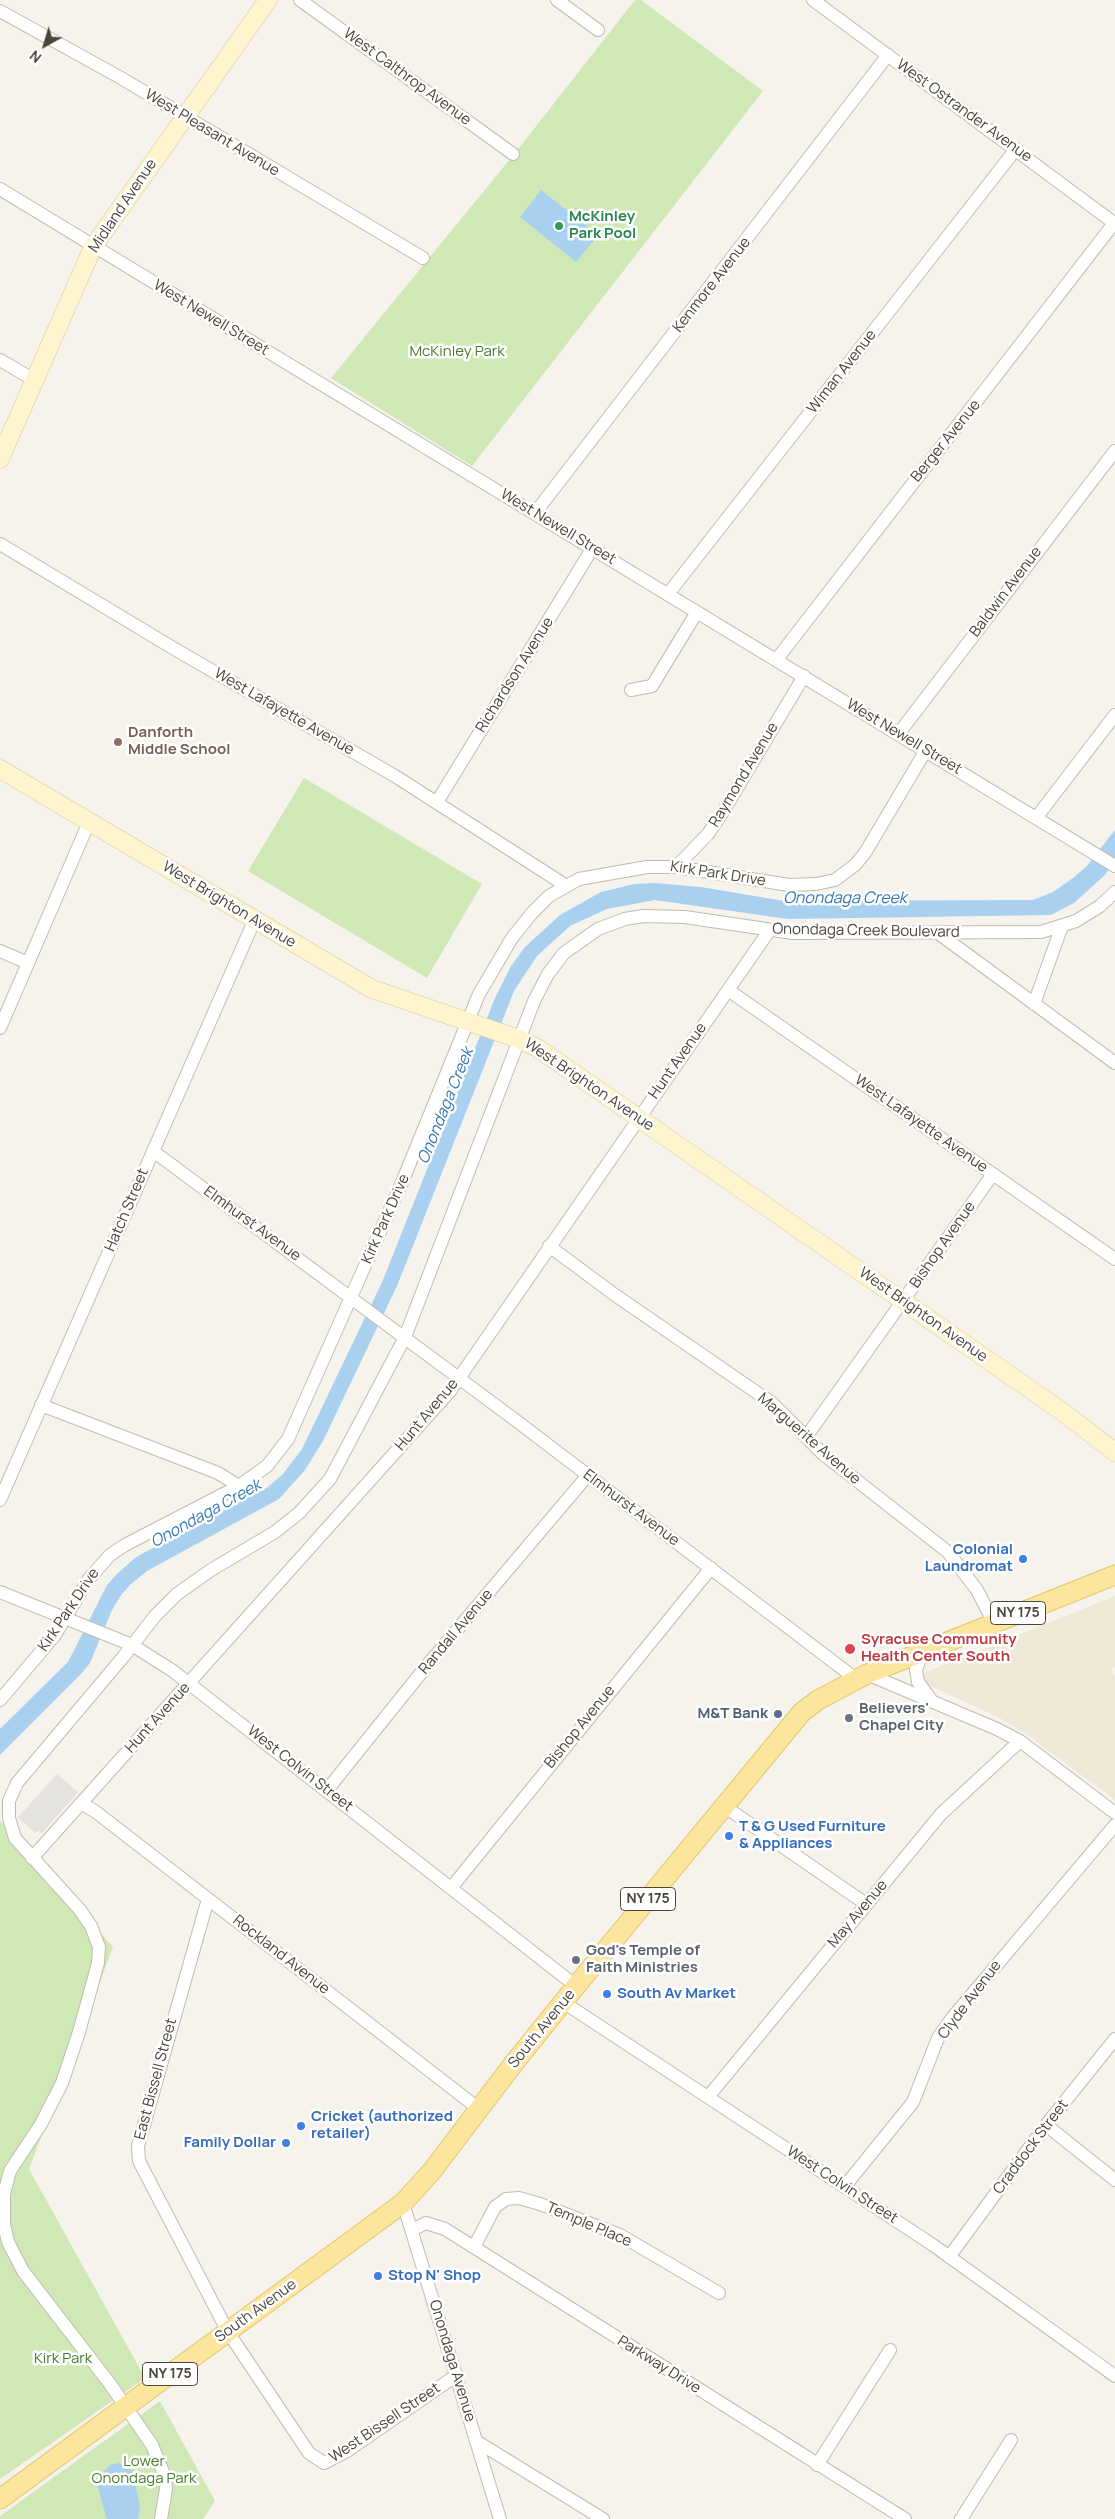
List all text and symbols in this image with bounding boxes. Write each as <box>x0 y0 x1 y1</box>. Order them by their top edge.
north arrow <box>20 20 70 70</box>
street label: West Calthrop Avenue <box>340 25 474 129</box>
text: N <box>25 46 45 68</box>
street label: West Ostrander Avenue <box>893 56 1035 166</box>
street label: West Pleasant Avenue <box>141 86 283 180</box>
street label: Midland Avenue <box>85 156 161 256</box>
place label: McKinley Park Pool <box>569 208 636 243</box>
marker: McKinley Park Pool <box>553 220 565 232</box>
street label: Kenmore Avenue <box>669 234 755 336</box>
street label: West Newell Street <box>150 276 272 360</box>
street label: Wiman Avenue <box>804 326 880 418</box>
park label: McKinley Park <box>409 343 505 361</box>
street label: Berger Avenue <box>907 396 985 486</box>
street label: West Newell Street <box>497 485 619 569</box>
street label: Baldwin Avenue <box>966 543 1046 641</box>
street label: Richardson Avenue <box>472 614 558 736</box>
street label: West Lafayette Avenue <box>211 665 357 759</box>
street label: West Newell Street <box>843 695 965 779</box>
street label: Raymond Avenue <box>706 719 782 831</box>
place label: Danforth Middle School <box>128 724 230 759</box>
marker: Danforth Middle School <box>112 736 124 748</box>
street label: West Brighton Avenue <box>159 858 299 952</box>
street label: Kirk Park Drive <box>669 858 767 890</box>
water label: Onondaga Creek <box>783 889 907 909</box>
street label: Onondaga Creek Boulevard <box>772 920 960 942</box>
street label: Hunt Avenue <box>645 1020 711 1102</box>
street label: West Brighton Avenue <box>521 1035 657 1135</box>
water label: Onondaga Creek <box>414 1045 478 1167</box>
street label: West Lafayette Avenue <box>851 1071 991 1177</box>
street label: Hatch Street <box>101 1166 153 1254</box>
street label: Kirk Park Drive <box>358 1171 414 1267</box>
street label: Elmhurst Avenue <box>200 1183 304 1265</box>
street label: Bishop Avenue <box>906 1198 980 1292</box>
street label: West Brighton Avenue <box>855 1264 991 1366</box>
street label: Hunt Avenue <box>392 1375 462 1455</box>
street label: Marguerite Avenue <box>754 1389 864 1489</box>
street label: Elmhurst Avenue <box>579 1466 683 1550</box>
water label: Onondaga Creek <box>147 1476 265 1552</box>
place label: Colonial Laundromat <box>925 1541 1013 1576</box>
marker: Colonial Laundromat <box>1017 1553 1029 1565</box>
street label: Kirk Park Drive <box>35 1565 103 1655</box>
street label: Randall Avenue <box>415 1586 497 1678</box>
road number: NY 175 <box>990 1602 1046 1625</box>
place label: Syracuse Community Health Center South <box>861 1631 1017 1666</box>
marker: Syracuse Community Health Center South <box>843 1642 857 1656</box>
street label: Hunt Avenue <box>122 1679 194 1757</box>
street label: Bishop Avenue <box>541 1682 619 1772</box>
place label: Believers' Chapel City <box>859 1700 944 1735</box>
place label: M&T Bank <box>697 1705 768 1723</box>
marker: M&T Bank <box>772 1708 784 1720</box>
marker: Believers' Chapel City <box>843 1712 855 1724</box>
street label: West Colvin Street <box>244 1722 356 1816</box>
place label: T & G Used Furniture & Appliances <box>739 1818 886 1853</box>
marker: T & G Used Furniture & Appliances <box>723 1830 735 1842</box>
street label: May Avenue <box>825 1877 891 1951</box>
road number: NY 175 <box>620 1888 676 1910</box>
street label: Rockland Avenue <box>229 1912 333 1998</box>
place label: God's Temple of Faith Ministries <box>586 1942 700 1977</box>
marker: God's Temple of Faith Ministries <box>570 1954 582 1966</box>
street label: Clyde Avenue <box>935 1957 1005 2043</box>
place label: South Av Market <box>617 1985 736 2003</box>
street label: South Avenue <box>505 1986 579 2072</box>
marker: South Av Market <box>601 1988 613 2000</box>
street label: East Bissell Street <box>131 2016 181 2142</box>
street label: Craddock Street <box>990 2096 1072 2198</box>
place label: Cricket (authorized retailer) <box>311 2108 453 2143</box>
marker: Cricket (authorized retailer) <box>295 2120 307 2132</box>
place label: Family Dollar <box>184 2134 276 2152</box>
marker: Family Dollar <box>280 2137 292 2149</box>
street label: West Colvin Street <box>783 2142 901 2228</box>
street label: Temple Place <box>544 2199 634 2251</box>
place label: Stop N' Shop <box>388 2267 481 2285</box>
marker: Stop N' Shop <box>372 2270 384 2282</box>
street label: South Avenue <box>212 2275 300 2347</box>
street label: Onondaga Avenue <box>425 2298 479 2424</box>
street label: Parkway Drive <box>614 2332 704 2398</box>
park label: Kirk Park <box>34 2350 92 2368</box>
road number: NY 175 <box>142 2362 198 2386</box>
street label: West Bissell Street <box>326 2379 444 2467</box>
park label: Lower Onondaga Park <box>92 2453 196 2488</box>

